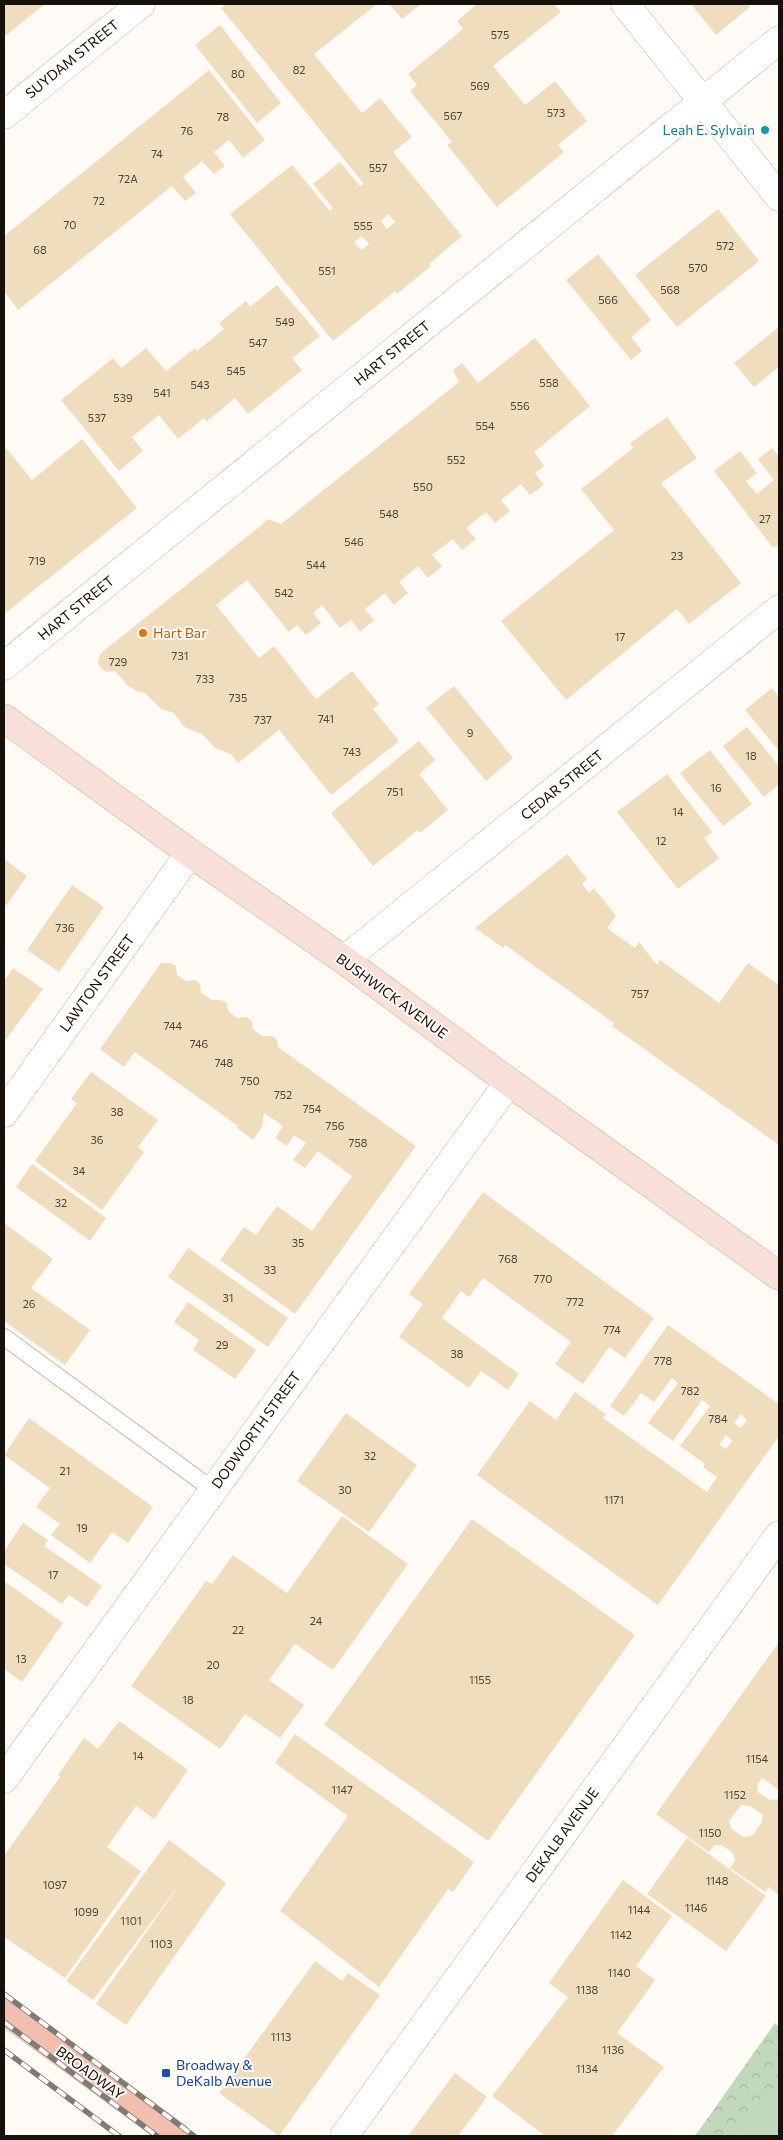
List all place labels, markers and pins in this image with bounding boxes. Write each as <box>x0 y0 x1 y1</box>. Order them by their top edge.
place label: Leah E. Sylvain <box>663 121 755 138</box>
marker: Leah E. Sylvain <box>759 124 771 136</box>
place label: Hart Bar <box>153 624 207 641</box>
marker: Hart Bar <box>137 627 149 639</box>
place label: Broadway & DeKalb Avenue <box>176 2056 272 2089</box>
marker: Broadway & DeKalb Avenue <box>160 2067 172 2079</box>

